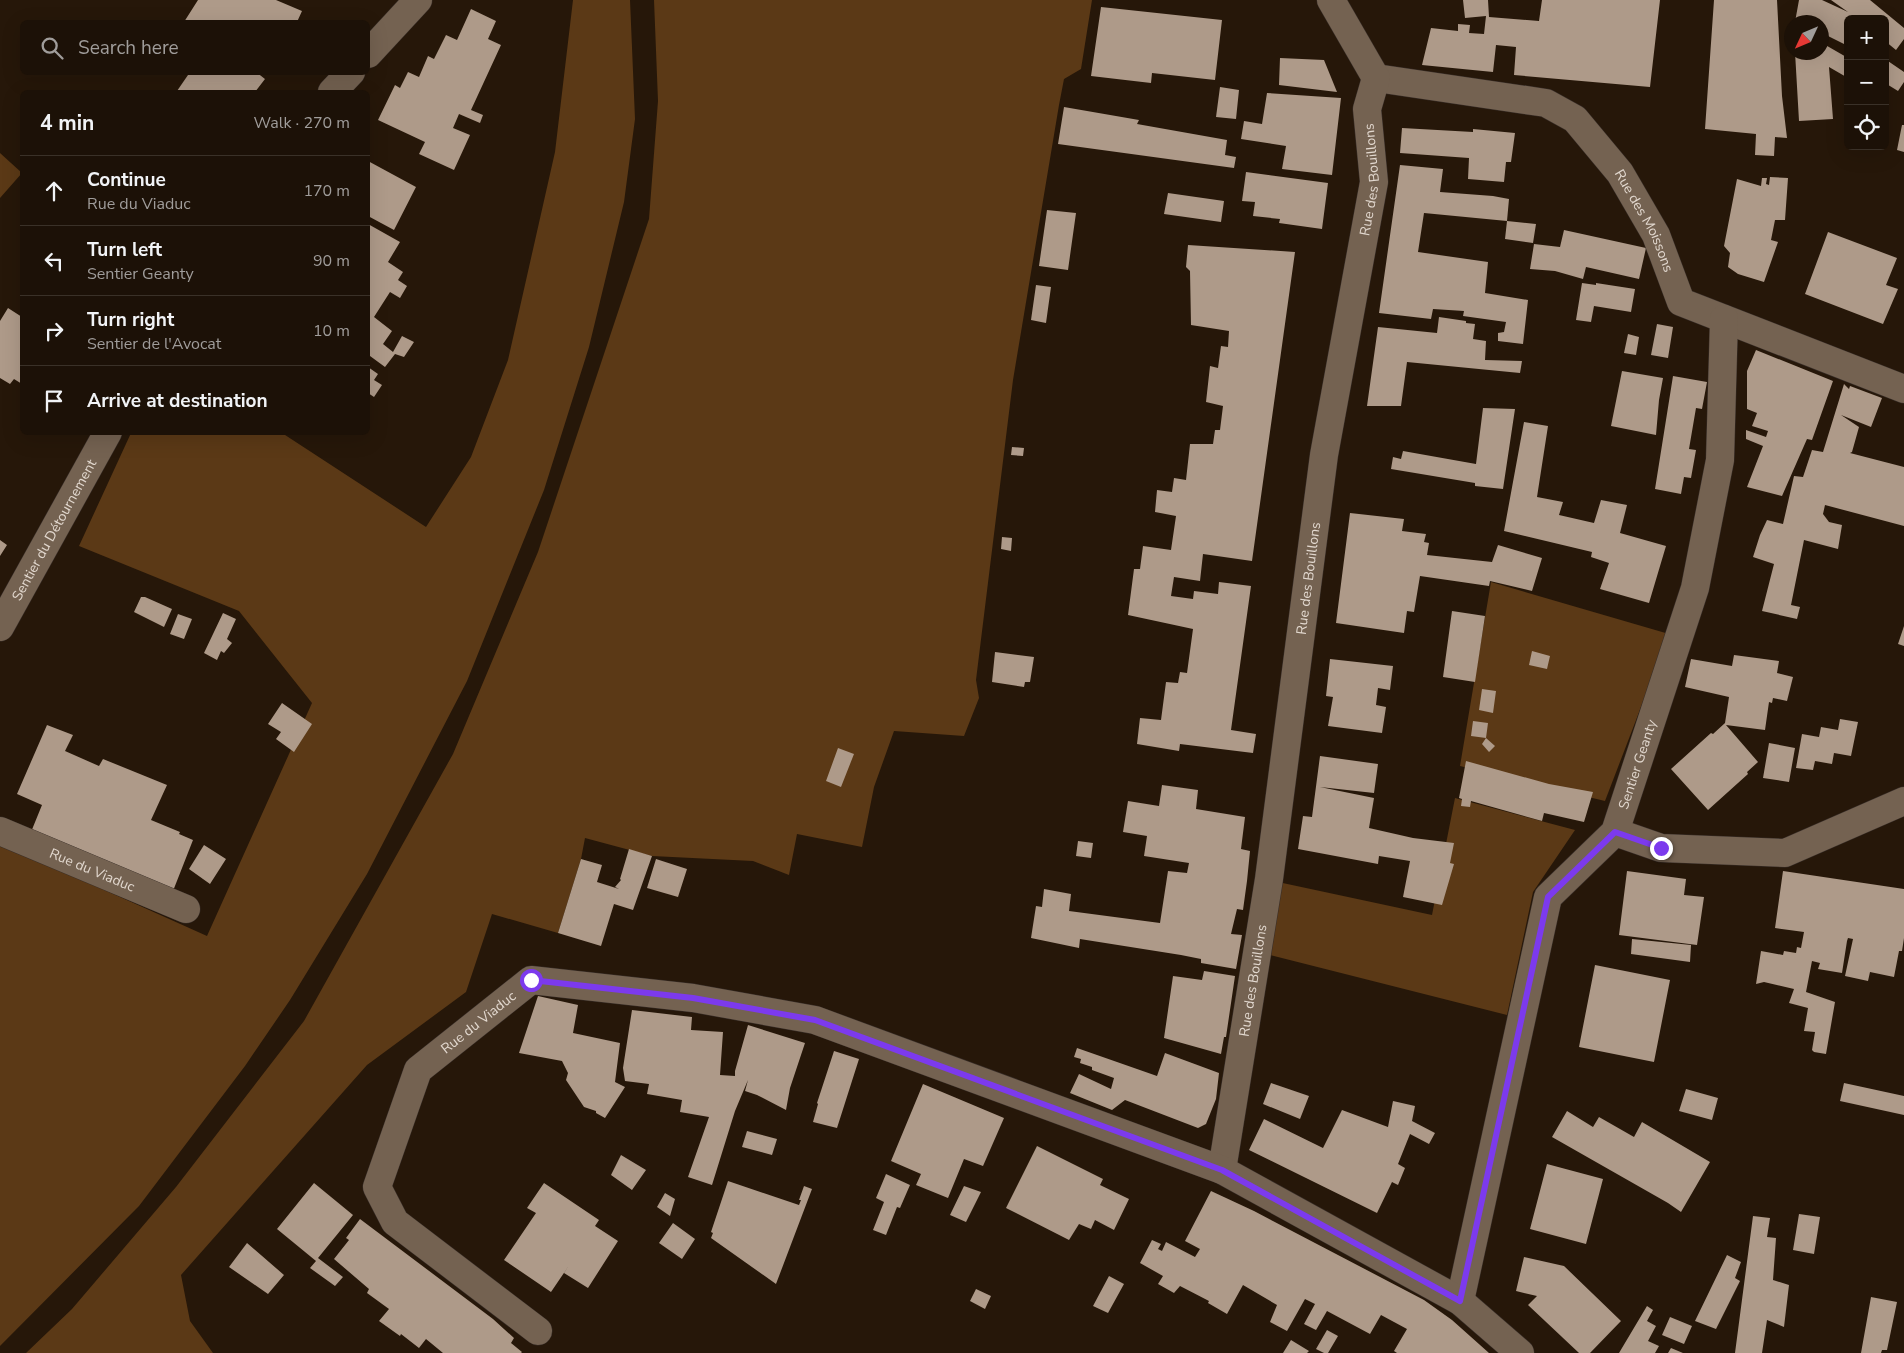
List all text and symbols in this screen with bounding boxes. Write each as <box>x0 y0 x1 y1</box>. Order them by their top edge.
north arrow <box>1784 15 1829 60</box>
map controls <box>1844 15 1889 150</box>
button: + <box>1844 15 1889 60</box>
search box <box>20 20 370 75</box>
icon: search <box>38 34 66 62</box>
text: Search here <box>78 35 179 61</box>
button: − <box>1844 60 1889 105</box>
button: locate <box>1844 105 1889 150</box>
text: 4 min <box>40 109 94 137</box>
text: Walk · 270 m <box>254 112 350 134</box>
street label: Rue des Bouillons <box>1355 122 1383 237</box>
street label: Rue des Moissons <box>1610 166 1679 275</box>
text: Continue <box>87 167 166 193</box>
icon: ahead <box>40 177 68 205</box>
text: 170 m <box>303 180 350 202</box>
text: Rue du Viaduc <box>87 193 191 215</box>
text: Turn left <box>87 237 162 263</box>
icon: left <box>40 247 68 275</box>
text: 90 m <box>313 250 350 272</box>
text: Sentier Geanty <box>87 263 194 285</box>
text: Turn right <box>87 307 174 333</box>
icon: right <box>40 317 68 345</box>
text: 10 m <box>313 320 350 342</box>
text: Sentier de l'Avocat <box>87 333 221 355</box>
icon: arrive <box>40 387 68 415</box>
text: Arrive at destination <box>87 388 268 414</box>
street label: Sentier du Détournement <box>7 456 101 604</box>
street label: Rue des Bouillons <box>1291 521 1325 636</box>
street label: Sentier Geanty <box>1614 716 1661 812</box>
route end <box>1650 837 1673 860</box>
street label: Rue du Viaduc <box>47 843 138 896</box>
street label: Rue des Bouillons <box>1234 923 1271 1038</box>
route start <box>520 969 543 992</box>
street label: Rue du Viaduc <box>437 986 520 1058</box>

